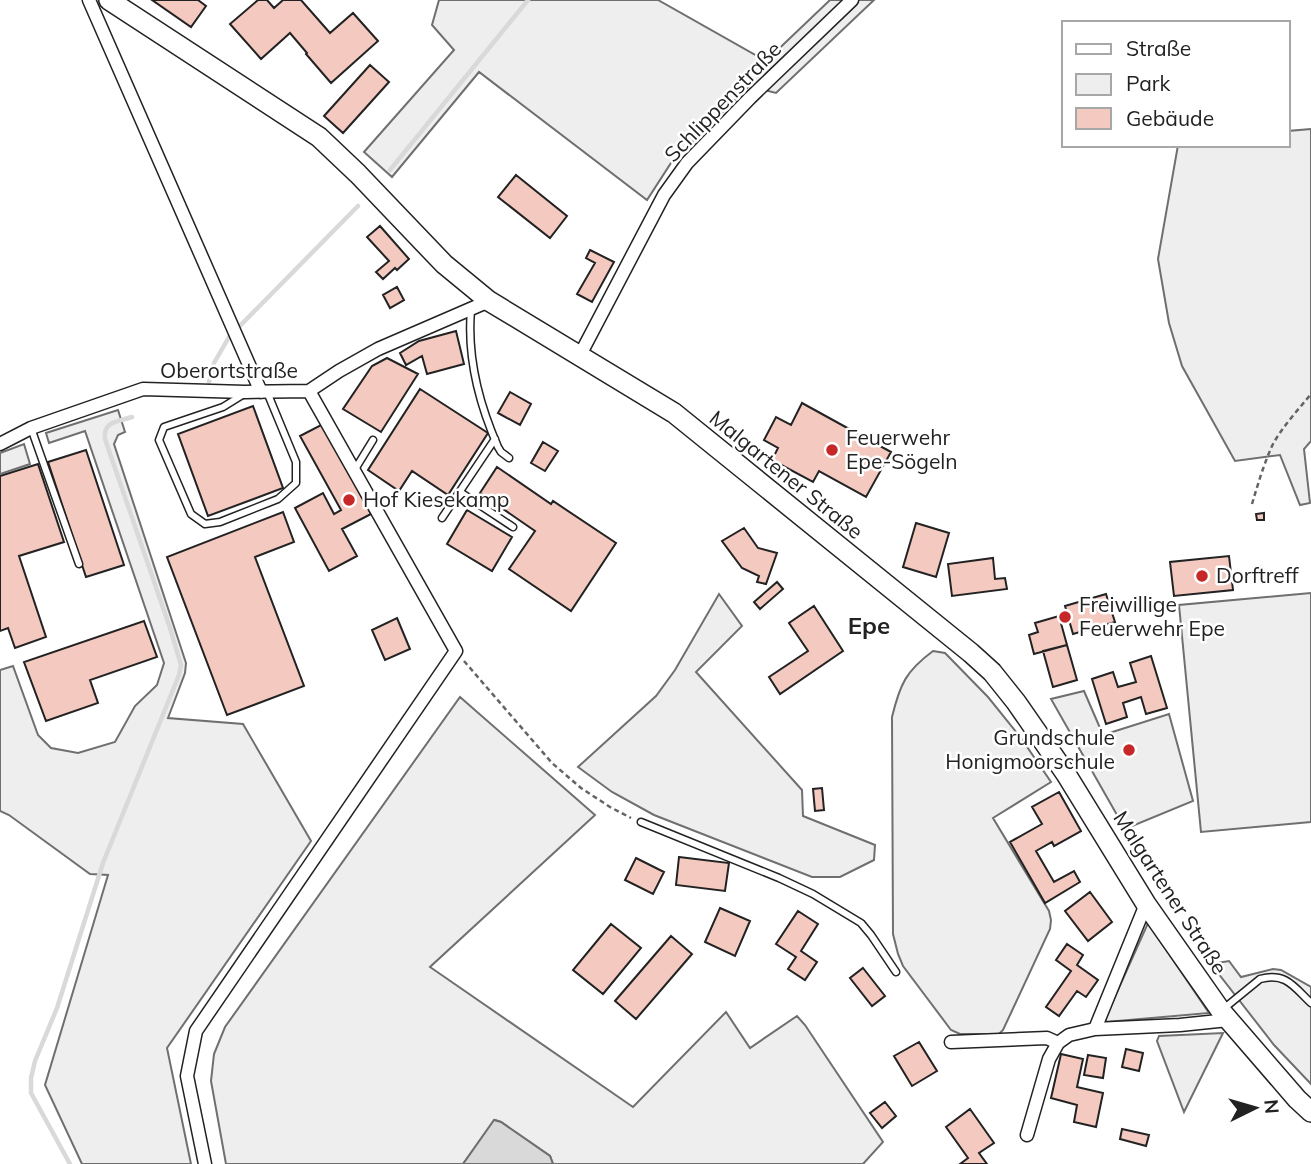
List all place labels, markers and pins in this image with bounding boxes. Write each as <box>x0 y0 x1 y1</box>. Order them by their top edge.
place label: Feuerwehr Epe-Sögeln <box>846 424 958 474</box>
marker: Feuerwehr Epe-Sögeln <box>824 442 840 458</box>
place label: Hof Kiesekamp <box>363 486 509 512</box>
marker: Hof Kiesekamp <box>341 492 357 508</box>
place label: Dorftreff <box>1216 562 1299 588</box>
marker: Dorftreff <box>1194 568 1210 584</box>
place label: Freiwillige Feuerwehr Epe <box>1079 591 1225 641</box>
marker: Freiwillige Feuerwehr Epe <box>1057 609 1073 625</box>
place label: Grundschule Honigmoorschule <box>945 724 1115 774</box>
marker: Grundschule Honigmoorschule <box>1121 742 1137 758</box>

